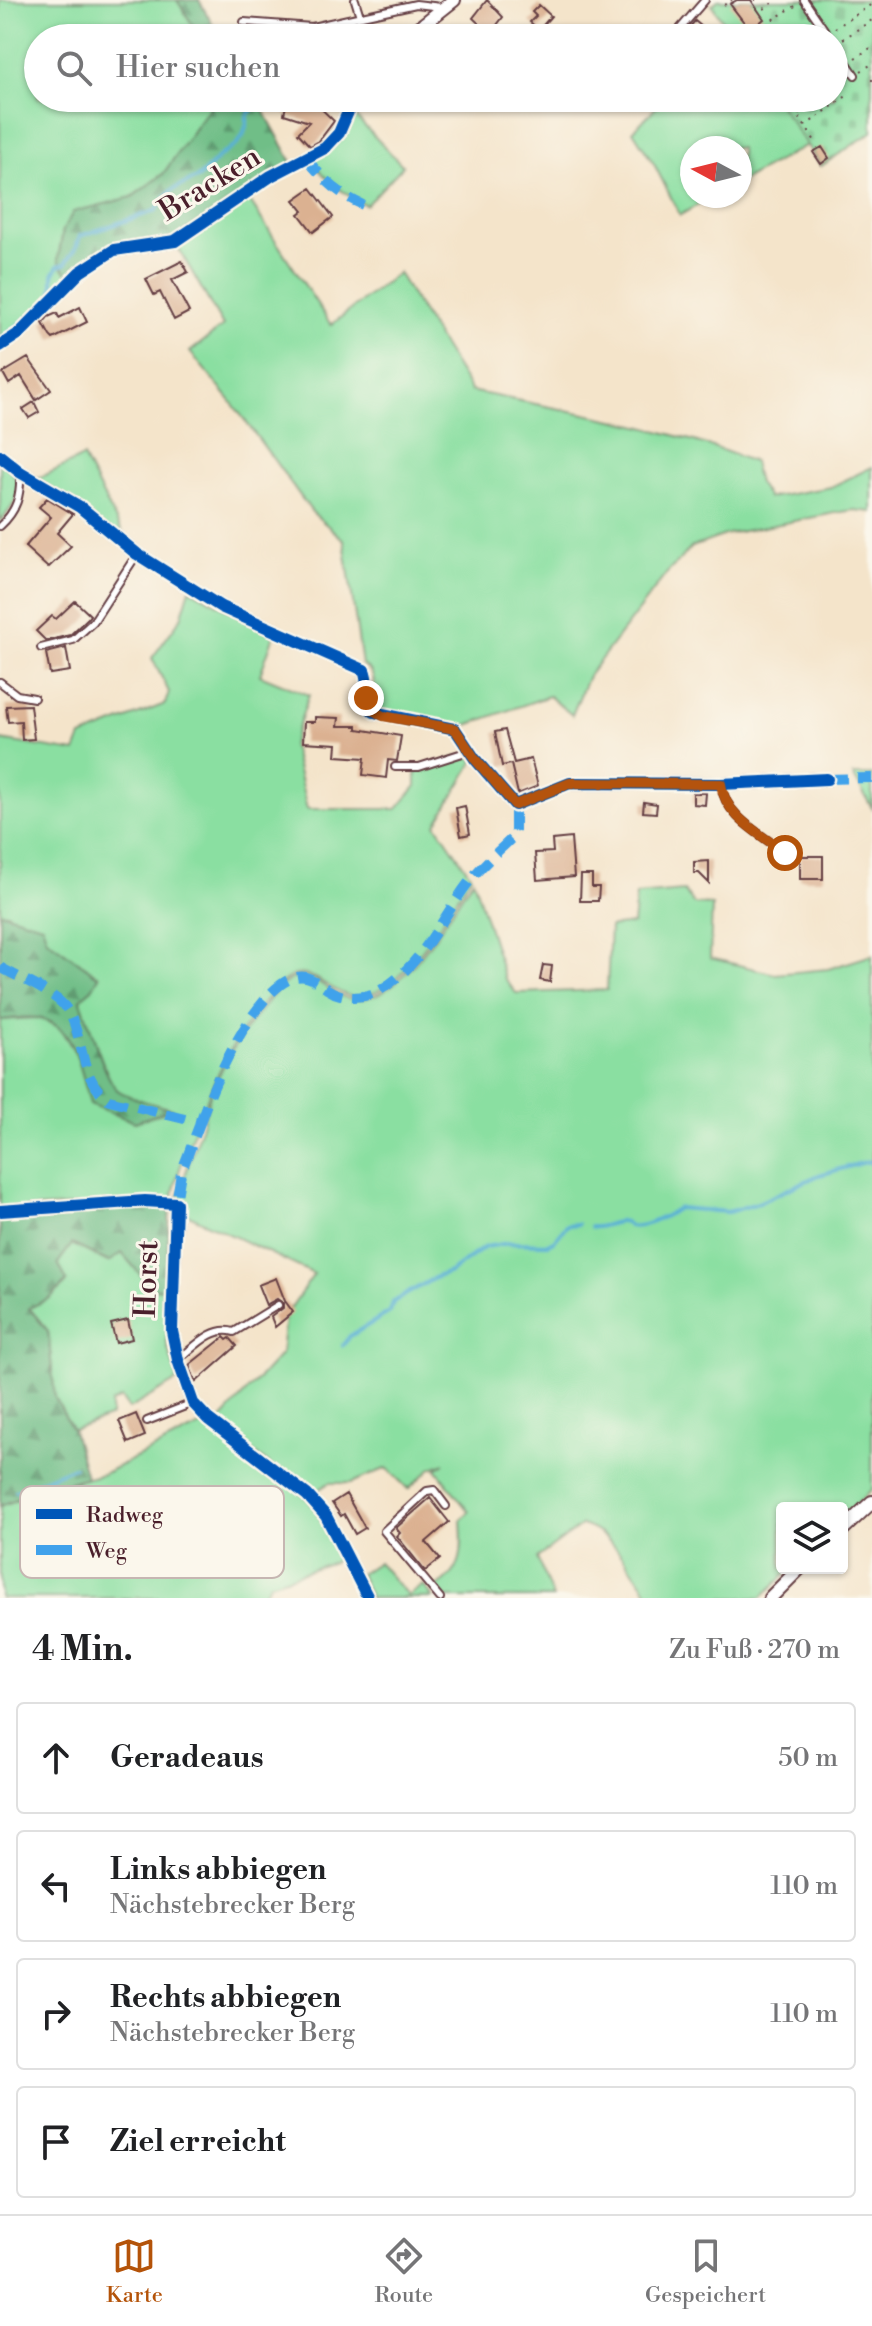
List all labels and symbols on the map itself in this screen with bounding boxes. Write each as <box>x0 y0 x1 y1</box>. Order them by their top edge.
north arrow <box>680 136 752 208</box>
street label: Bracken <box>151 138 268 231</box>
route end <box>348 680 384 716</box>
route start <box>767 835 803 871</box>
street label: Horst <box>127 1239 167 1319</box>
legend <box>20 1486 284 1578</box>
text: Radweg <box>86 1502 164 1529</box>
text: Weg <box>85 1538 128 1565</box>

